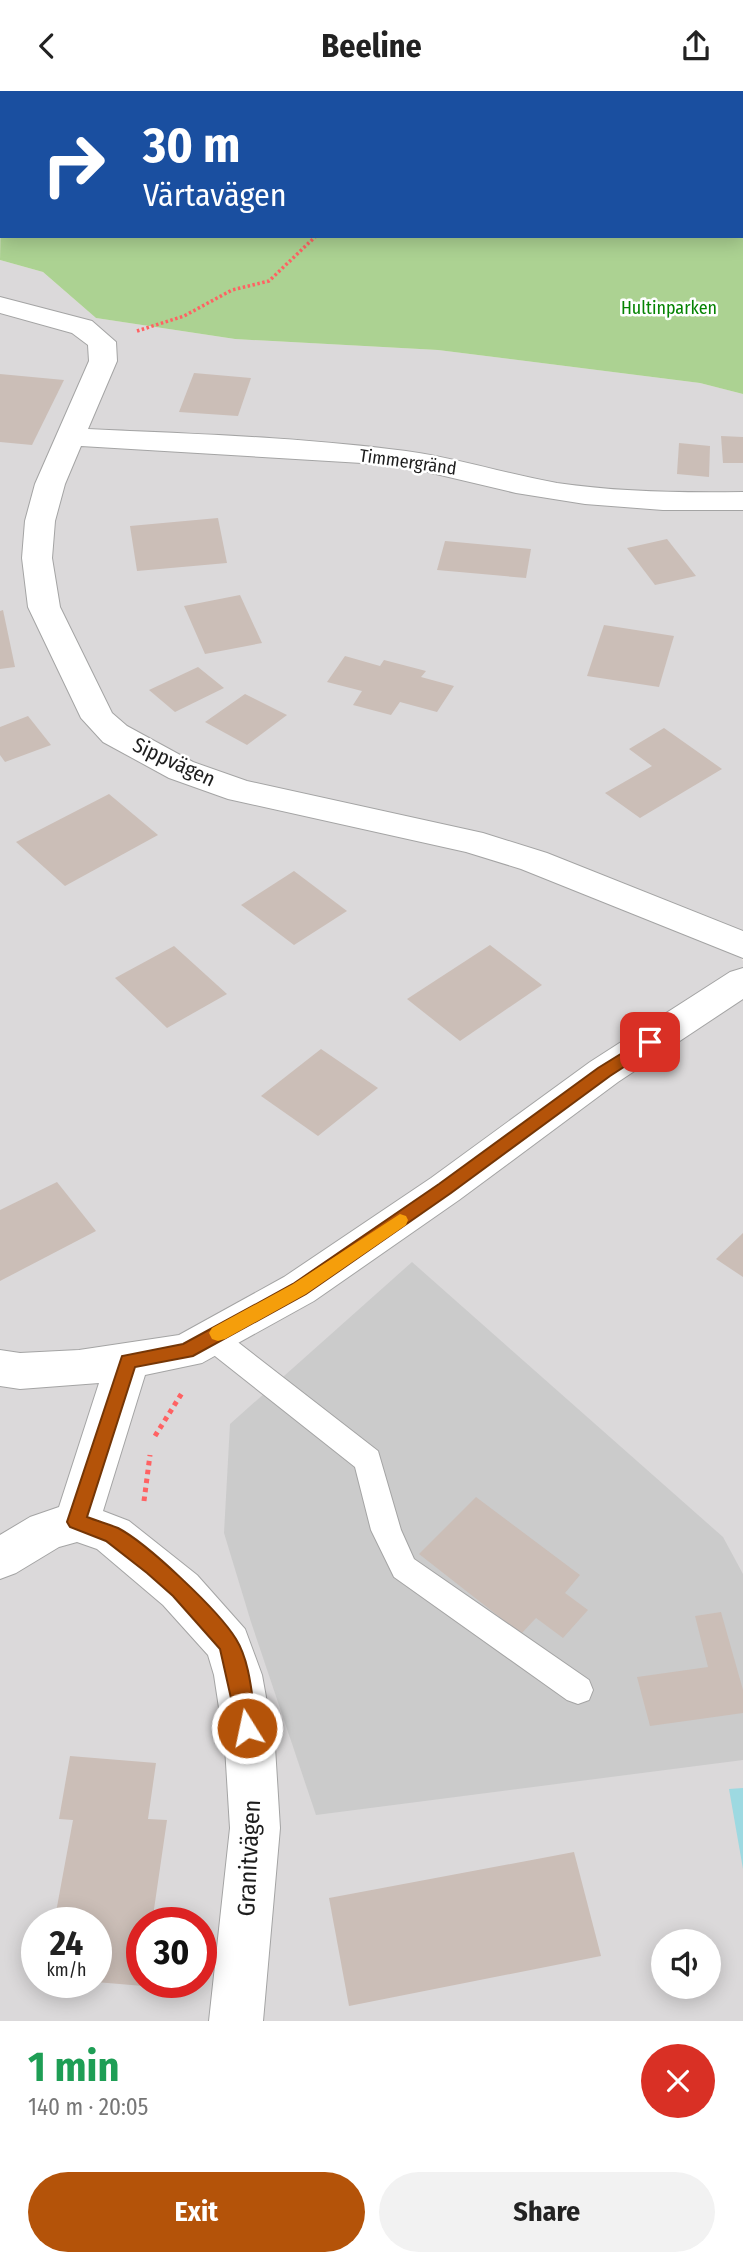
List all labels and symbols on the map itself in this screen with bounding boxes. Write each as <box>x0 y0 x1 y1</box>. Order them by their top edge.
park label: Hultinparken <box>621 297 717 319</box>
street label: Timmergränd <box>358 444 458 480</box>
street label: Sippvägen <box>129 732 219 792</box>
pin <box>620 1012 680 1072</box>
position arrow <box>210 1691 284 1765</box>
street label: Granitvägen <box>232 1799 266 1917</box>
speed limit sign: 30 <box>126 1907 217 1998</box>

